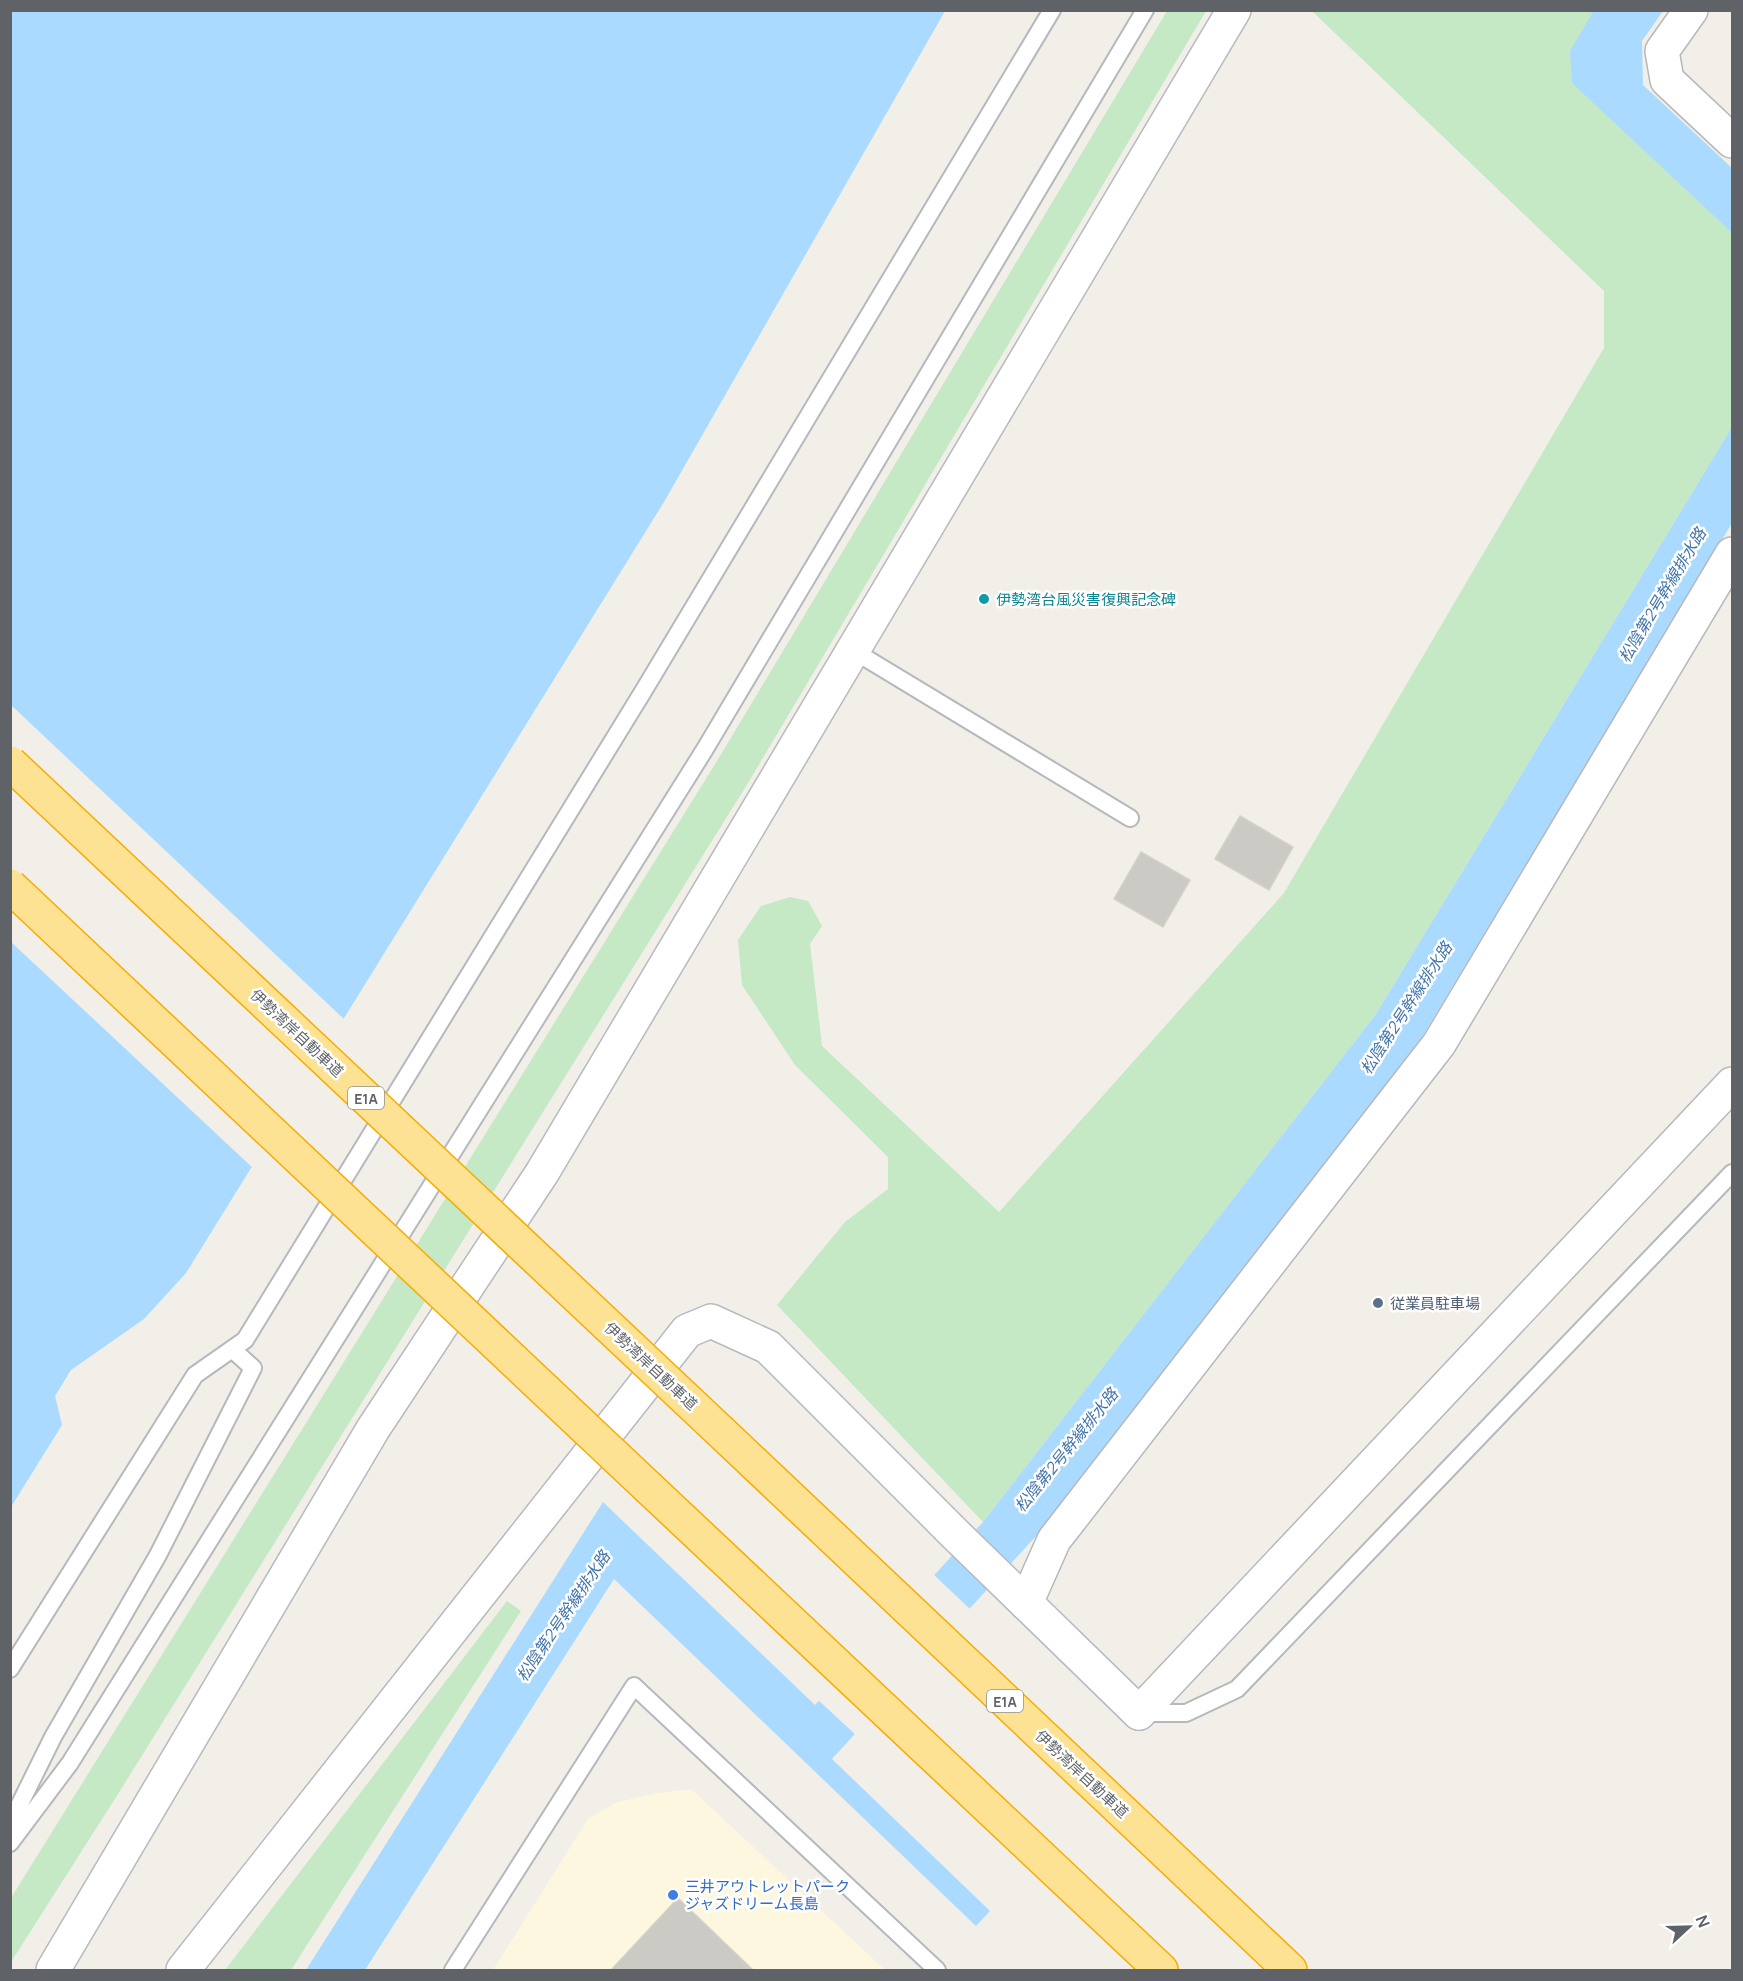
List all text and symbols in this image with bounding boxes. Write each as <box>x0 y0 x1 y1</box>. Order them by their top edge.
water label: 松陰第2号幹線排水路 <box>1613 522 1712 666</box>
place label: 伊勢湾台風災害復興記念碑 <box>996 589 1176 610</box>
marker: 伊勢湾台風災害復興記念碑 <box>977 592 991 606</box>
water label: 松陰第2号幹線排水路 <box>1355 936 1458 1078</box>
street label: 伊勢湾岸自動車道 <box>246 984 348 1082</box>
road number: E1A <box>348 1087 384 1109</box>
place label: 従業員駐車場 <box>1390 1293 1480 1314</box>
marker: 従業員駐車場 <box>1371 1296 1385 1310</box>
street label: 伊勢湾岸自動車道 <box>600 1317 702 1415</box>
water label: 松陰第2号幹線排水路 <box>1009 1382 1124 1516</box>
water label: 松陰第2号幹線排水路 <box>511 1545 616 1686</box>
road number: E1A <box>987 1690 1023 1712</box>
street label: 伊勢湾岸自動車道 <box>1031 1725 1133 1823</box>
place label: 三井アウトレットパーク ジャズドリーム長島 <box>685 1876 850 1914</box>
marker: 三井アウトレットパーク ジャズドリーム長島 <box>666 1888 680 1902</box>
north arrow <box>1659 1897 1719 1957</box>
text: N <box>1691 1912 1715 1931</box>

